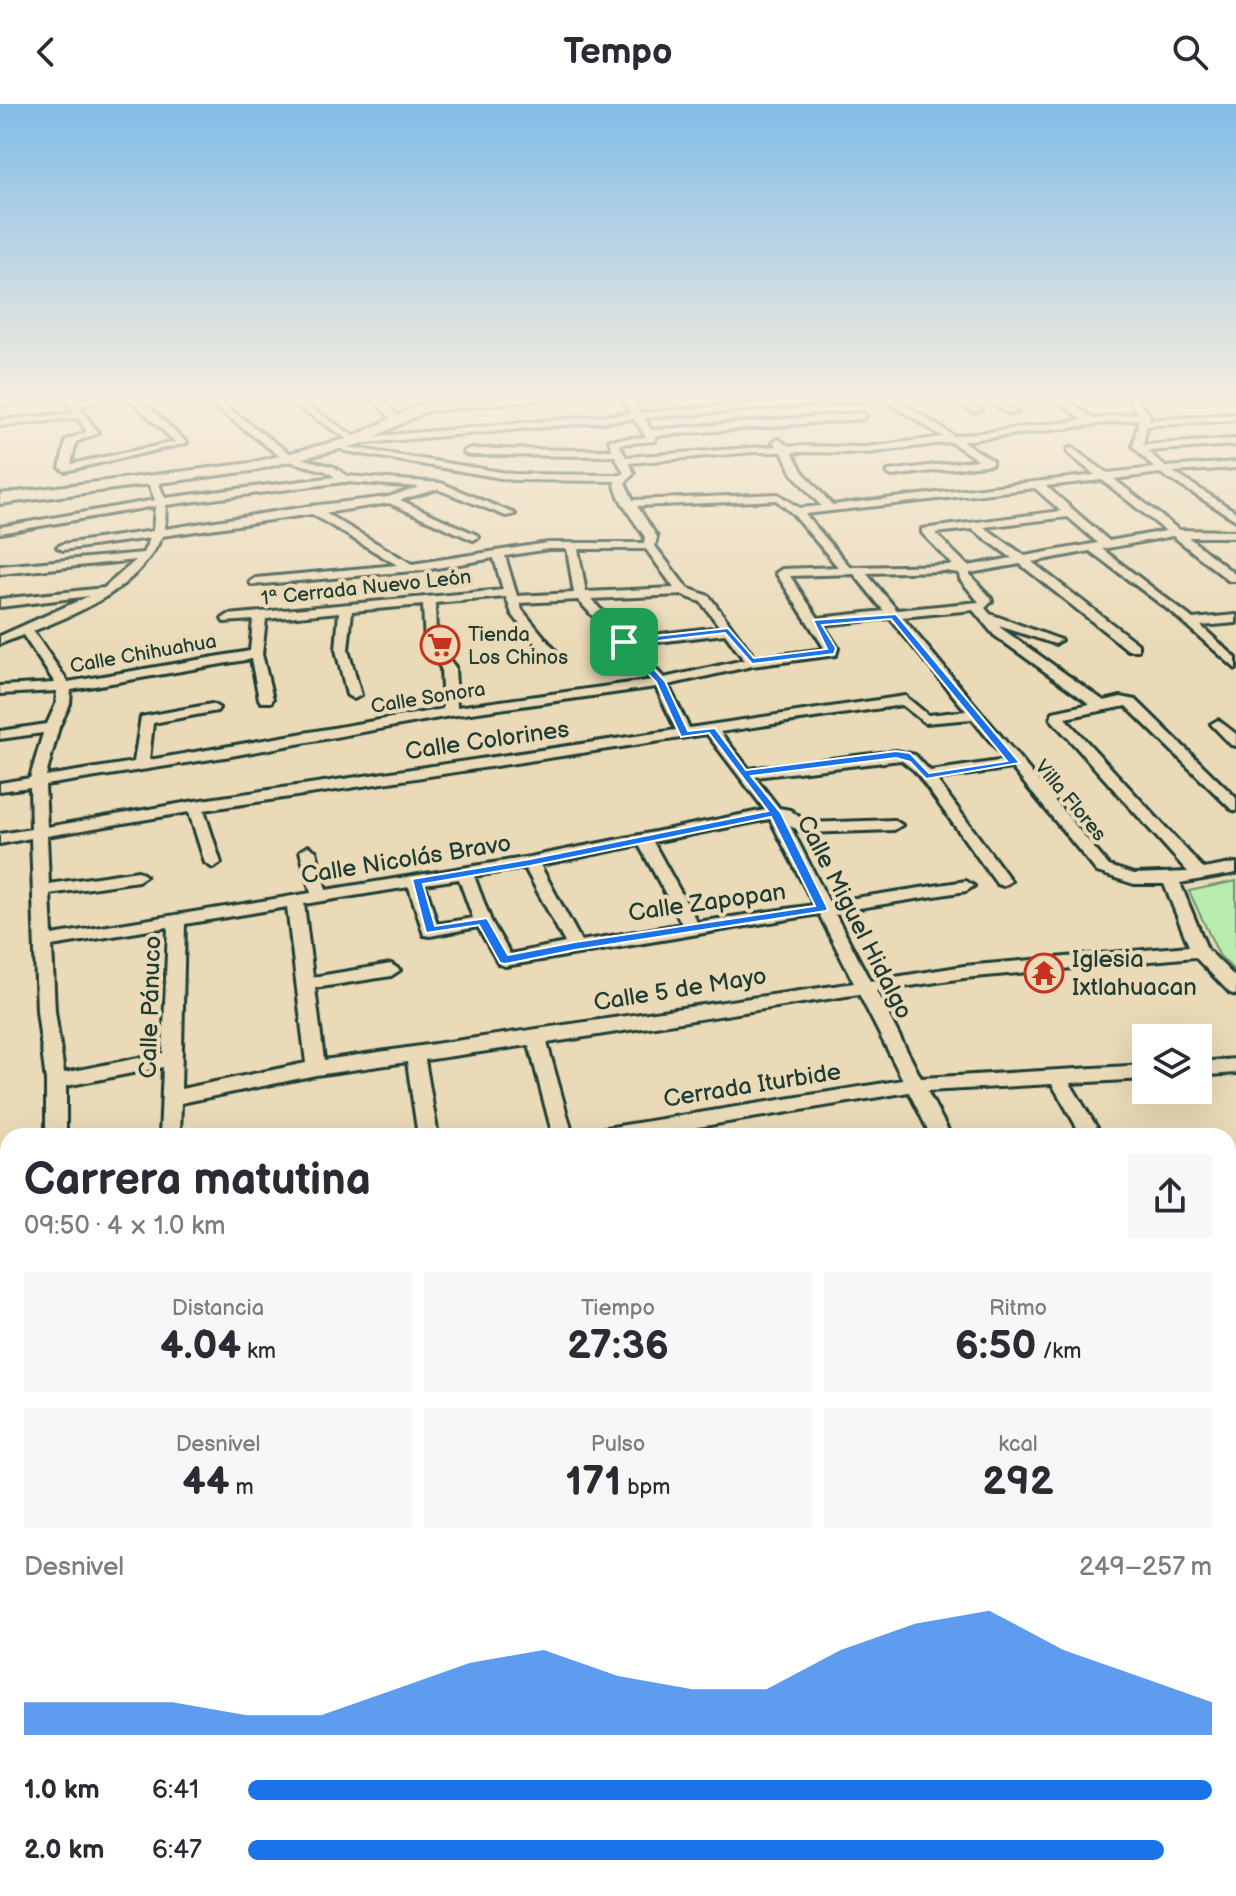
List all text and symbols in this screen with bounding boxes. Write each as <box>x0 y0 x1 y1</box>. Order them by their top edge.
icon: back <box>24 30 68 74</box>
icon: search <box>1168 30 1212 74</box>
text: Tempo <box>563 31 673 74</box>
street label: 1ª Cerrada Nuevo León <box>260 565 472 611</box>
pin <box>590 608 658 676</box>
icon: arrive <box>602 620 646 664</box>
place label: Tienda Los Chinos <box>468 623 568 670</box>
supermarket icon: Tienda Los Chinos <box>419 624 461 666</box>
street label: Calle Chihuahua <box>68 629 218 679</box>
street label: Calle Sonora <box>369 677 487 719</box>
street label: Calle Colorines <box>403 715 571 766</box>
street label: Villa Flores <box>1029 755 1111 846</box>
street label: Calle Miguel Hidalgo <box>791 811 918 1024</box>
street label: Calle Nicolás Bravo <box>299 829 513 890</box>
street label: Calle Zapopan <box>626 877 788 928</box>
street label: Calle Pánuco <box>134 935 167 1079</box>
place label: Iglesia Ixtlahuacan <box>1072 945 1197 1002</box>
temple icon: Iglesia Ixtlahuacan <box>1023 952 1065 994</box>
street label: Calle 5 de Mayo <box>592 962 769 1017</box>
map controls <box>1132 1024 1212 1104</box>
button: layers <box>1132 1024 1212 1104</box>
street label: Cerrada Iturbide <box>661 1057 843 1114</box>
text: Carrera matutina <box>24 1154 371 1207</box>
button: share <box>1128 1154 1212 1238</box>
text: 09:50 · 4 × 1.0 km <box>24 1211 226 1242</box>
text: Distancia <box>172 1295 264 1322</box>
text: Tiempo <box>581 1295 655 1322</box>
text: Ritmo <box>989 1295 1047 1322</box>
text: 4.04 <box>160 1322 241 1370</box>
text: 27:36 <box>567 1322 669 1370</box>
text: 6:50 <box>955 1322 1036 1370</box>
text: km <box>241 1338 276 1365</box>
text: /km <box>1036 1338 1081 1365</box>
text: Desnivel <box>176 1431 260 1458</box>
text: Pulso <box>591 1431 645 1458</box>
text: kcal <box>998 1431 1038 1458</box>
text: 44 <box>182 1458 229 1506</box>
text: 171 <box>565 1458 621 1506</box>
text: 292 <box>982 1458 1054 1506</box>
text: m <box>229 1474 254 1501</box>
text: bpm <box>621 1474 671 1501</box>
text: Desnivel <box>24 1552 124 1583</box>
text: 249–257 m <box>1079 1552 1212 1583</box>
text: 1.0 km <box>24 1775 100 1806</box>
text: 6:41 <box>152 1775 199 1806</box>
text: 2.0 km <box>24 1835 104 1866</box>
text: 6:47 <box>152 1835 202 1866</box>

